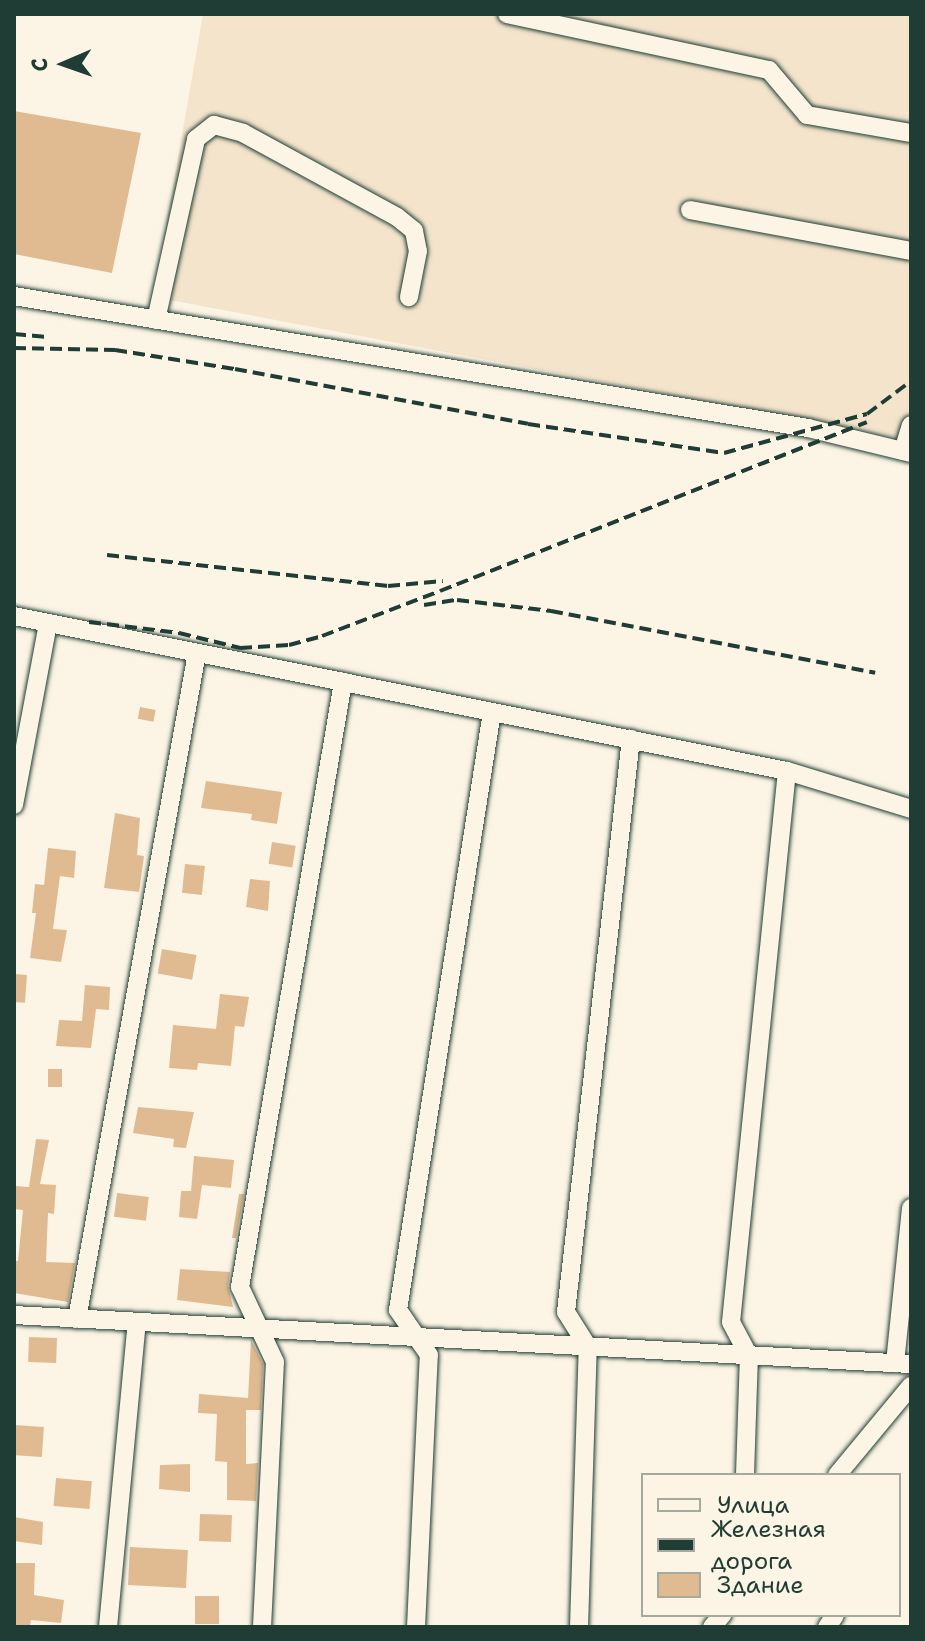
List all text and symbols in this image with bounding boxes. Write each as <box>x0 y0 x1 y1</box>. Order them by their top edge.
north arrow <box>24 24 104 104</box>
text: С <box>25 58 54 72</box>
legend <box>641 1473 901 1617</box>
text: Улица <box>717 1489 790 1521</box>
text: Железная дорога <box>711 1513 826 1577</box>
text: Здание <box>717 1569 804 1601</box>

